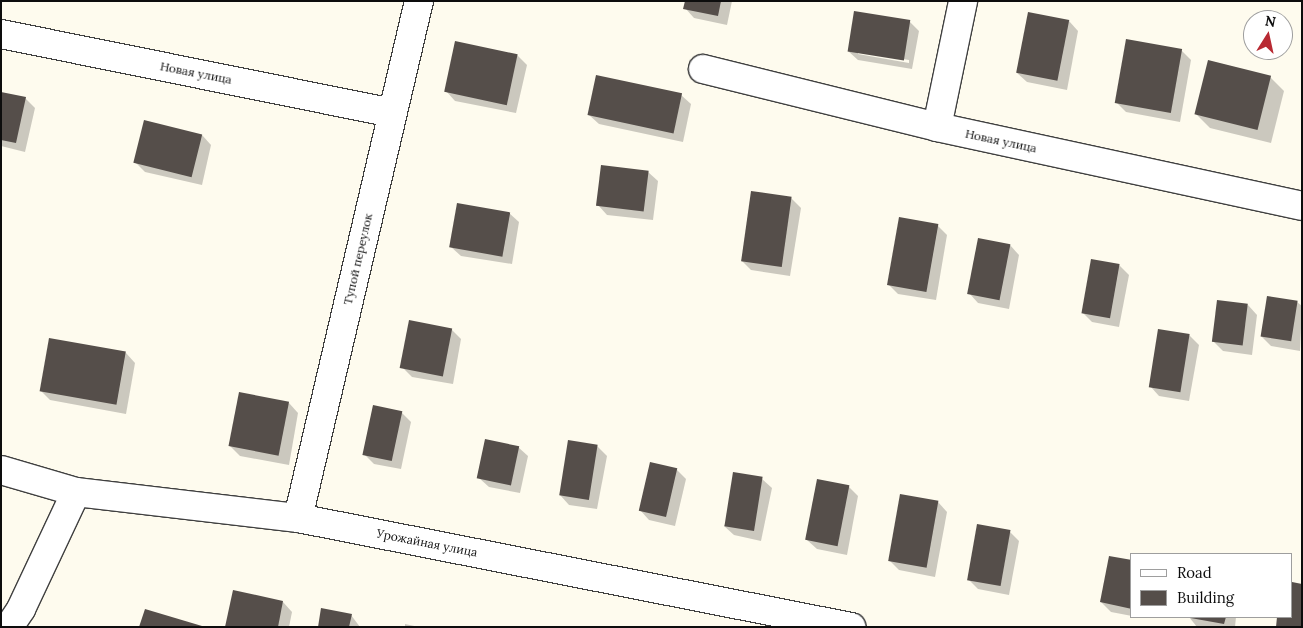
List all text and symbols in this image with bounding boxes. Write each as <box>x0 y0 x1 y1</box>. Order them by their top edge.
north arrow <box>1243 10 1293 60</box>
text: N <box>1264 11 1277 31</box>
street label: Новая улица <box>159 59 233 87</box>
street label: Новая улица <box>964 126 1038 156</box>
street label: Тупой переулок <box>340 212 376 306</box>
street label: Урожайная улица <box>375 526 479 560</box>
legend <box>1130 553 1293 618</box>
text: Road <box>1177 563 1212 582</box>
text: Building <box>1177 588 1234 607</box>

